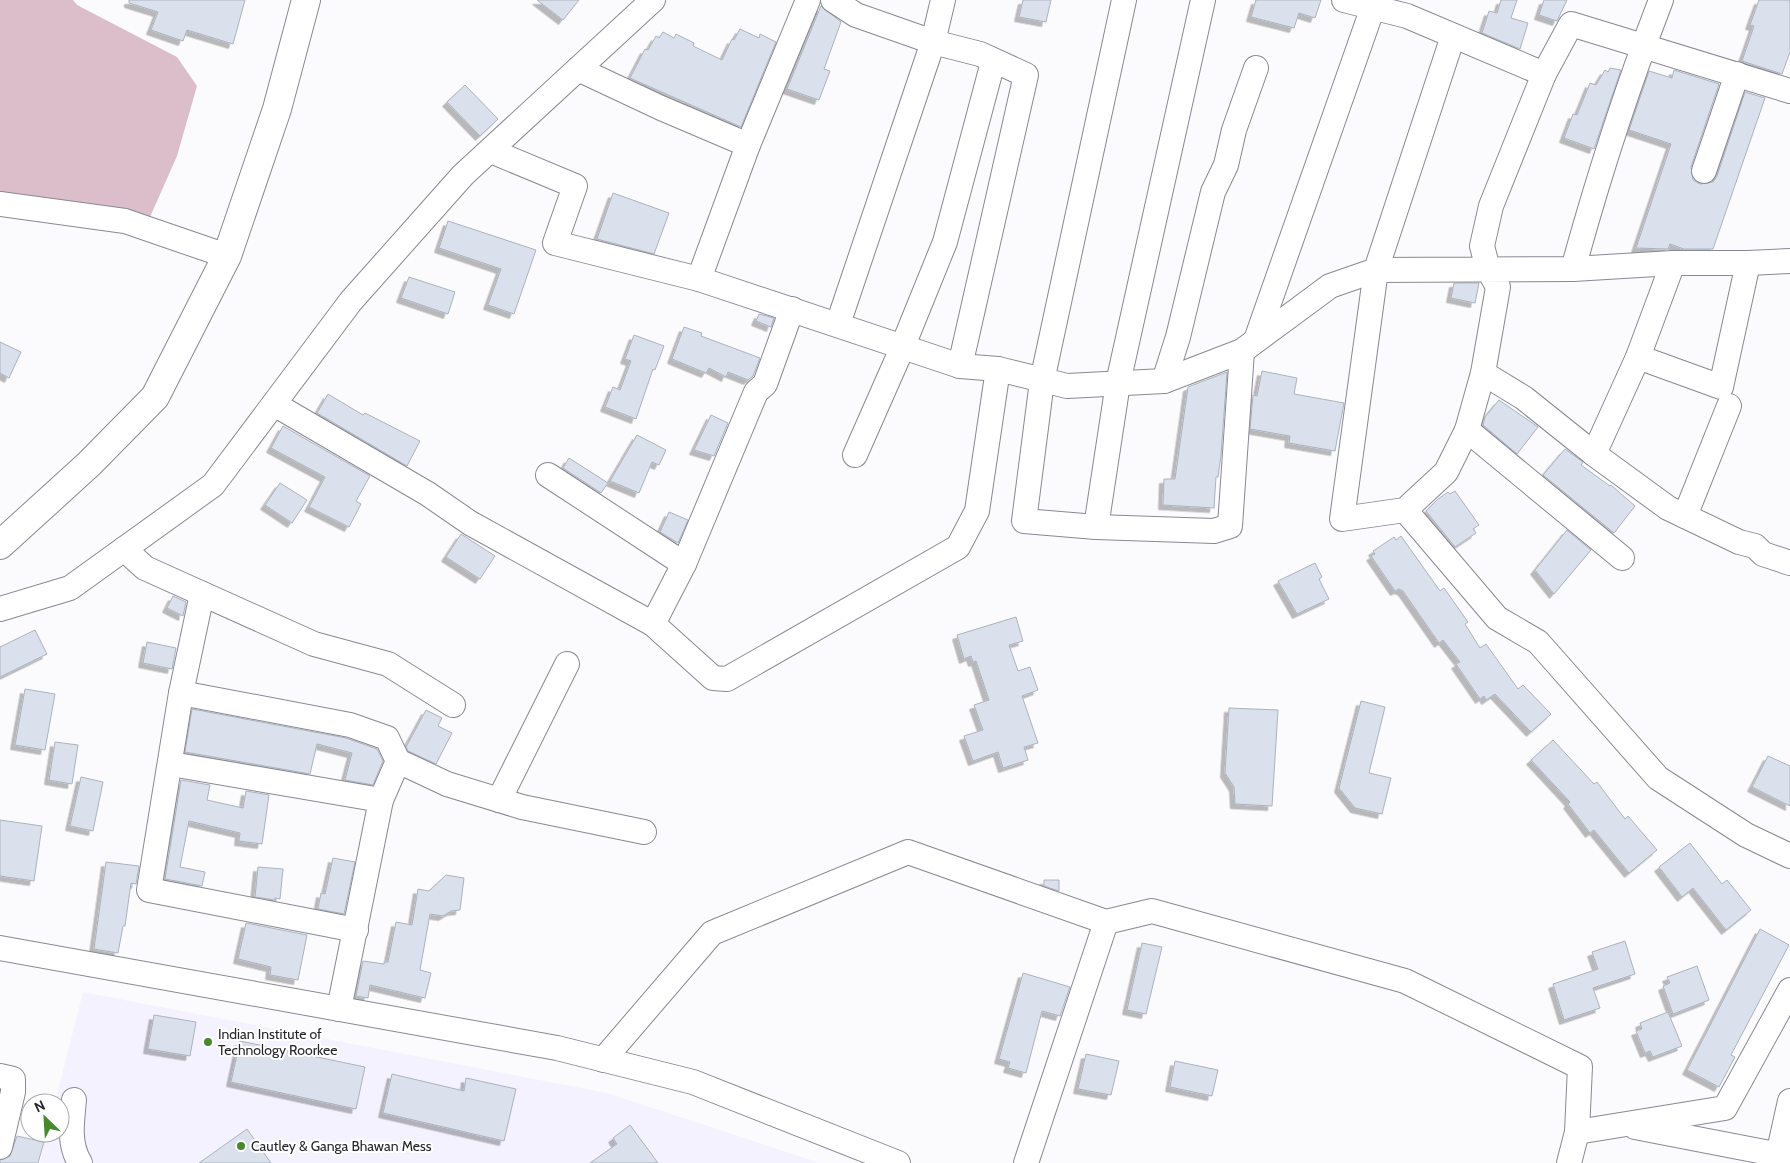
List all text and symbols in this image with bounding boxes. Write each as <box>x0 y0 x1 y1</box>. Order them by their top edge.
place label: Indian Institute of Technology Roorkee <box>218 1025 337 1059</box>
marker: Indian Institute of Technology Roorkee <box>202 1036 214 1048</box>
north arrow <box>20 1093 70 1143</box>
text: N <box>31 1096 48 1116</box>
place label: Cautley & Ganga Bhawan Mess <box>251 1137 432 1155</box>
marker: Cautley & Ganga Bhawan Mess <box>235 1140 247 1152</box>

